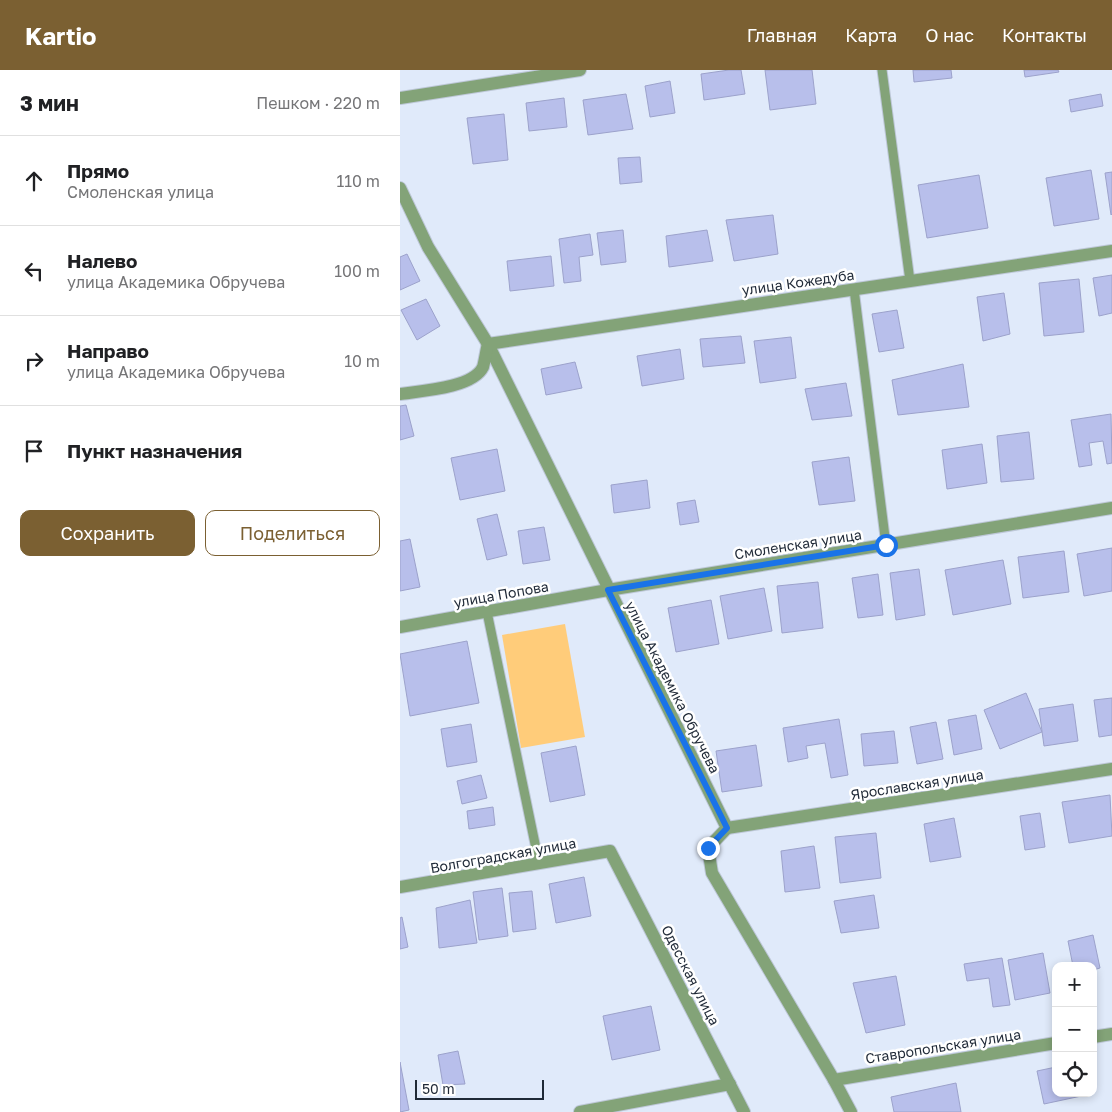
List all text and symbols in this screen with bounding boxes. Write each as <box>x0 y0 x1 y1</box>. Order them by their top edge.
text: Kartio <box>25 21 97 50</box>
text: Главная <box>747 24 817 46</box>
text: Карта <box>845 24 897 46</box>
text: О нас <box>925 24 974 46</box>
text: Контакты <box>1002 24 1087 46</box>
text: 3 мин <box>20 90 79 116</box>
text: Пешком · 220 m <box>256 93 380 113</box>
text: Прямо <box>67 159 129 182</box>
icon: ahead <box>20 167 48 195</box>
text: 110 m <box>336 171 380 191</box>
text: Смоленская улица <box>67 182 214 202</box>
text: Налево <box>67 249 137 272</box>
icon: left <box>20 257 48 285</box>
text: 100 m <box>334 261 380 281</box>
street label: улица Кожедуба <box>741 266 855 298</box>
text: улица Академика Обручева <box>67 272 285 292</box>
text: Направо <box>67 339 149 362</box>
icon: right <box>20 347 48 375</box>
text: 10 m <box>344 351 380 371</box>
text: улица Академика Обручева <box>67 362 285 382</box>
icon: arrive <box>20 437 48 465</box>
text: Пункт назначения <box>67 439 242 462</box>
button: Сохранить <box>20 510 195 556</box>
button: Поделиться <box>205 510 380 556</box>
street label: Смоленская улица <box>733 526 863 562</box>
route start <box>875 534 898 557</box>
street label: улица Попова <box>452 577 550 611</box>
street label: улица Академика Обручева <box>622 598 724 776</box>
street label: Ярославская улица <box>849 765 985 803</box>
street label: Волгоградская улица <box>429 834 577 876</box>
route end <box>697 837 720 860</box>
street label: Одесская улица <box>658 922 724 1028</box>
map controls <box>1052 962 1097 1097</box>
button: + <box>1052 962 1097 1007</box>
button: − <box>1052 1007 1097 1052</box>
street label: Ставропольская улица <box>864 1025 1022 1067</box>
button: locate <box>1052 1052 1097 1097</box>
scale bar <box>415 1077 544 1100</box>
text: 50 m <box>422 1080 455 1097</box>

